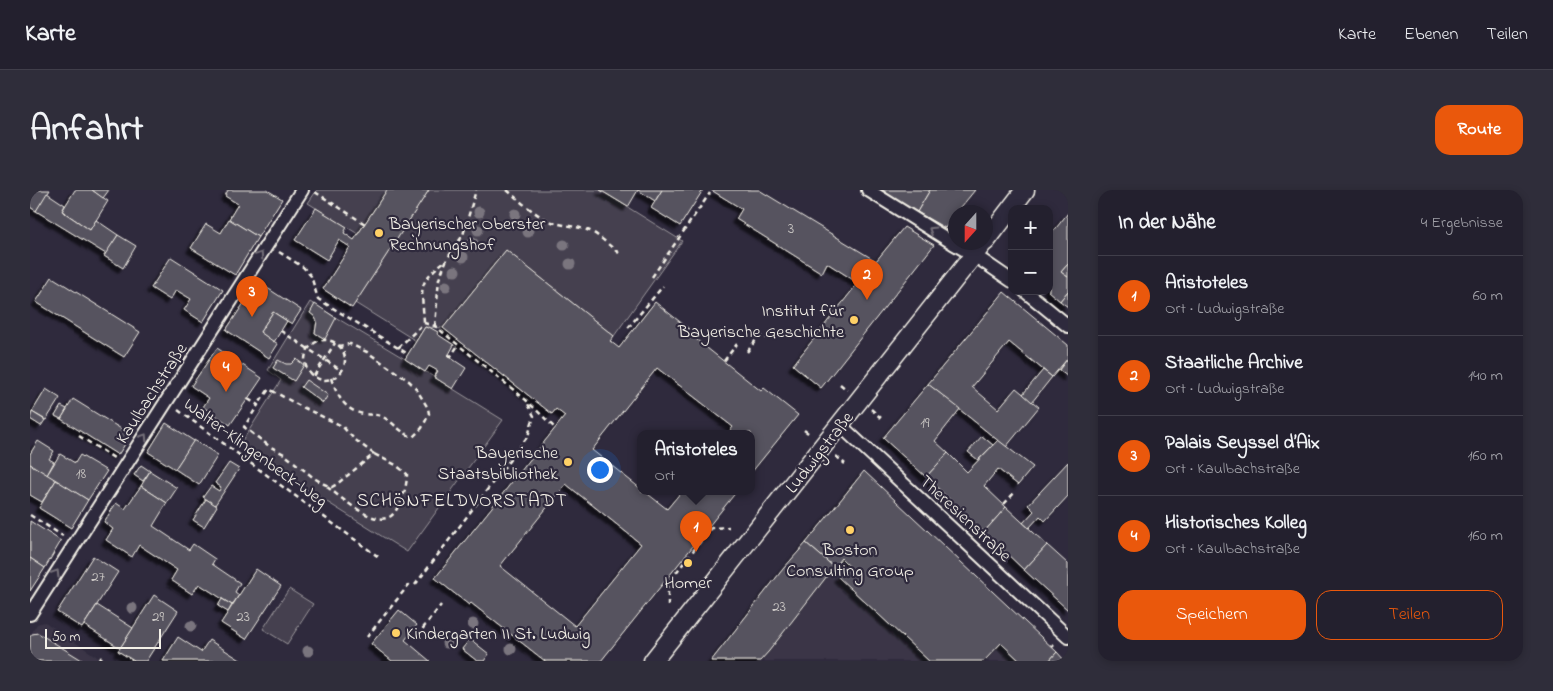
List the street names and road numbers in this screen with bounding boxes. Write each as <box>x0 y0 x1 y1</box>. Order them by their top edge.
street label: Kaulbachstraße <box>110 338 196 450</box>
street label: Walter-Klingenbeck-Weg <box>177 392 332 516</box>
street label: Ludwigstraße <box>780 406 862 501</box>
street label: Theresienstraße <box>913 470 1017 570</box>

